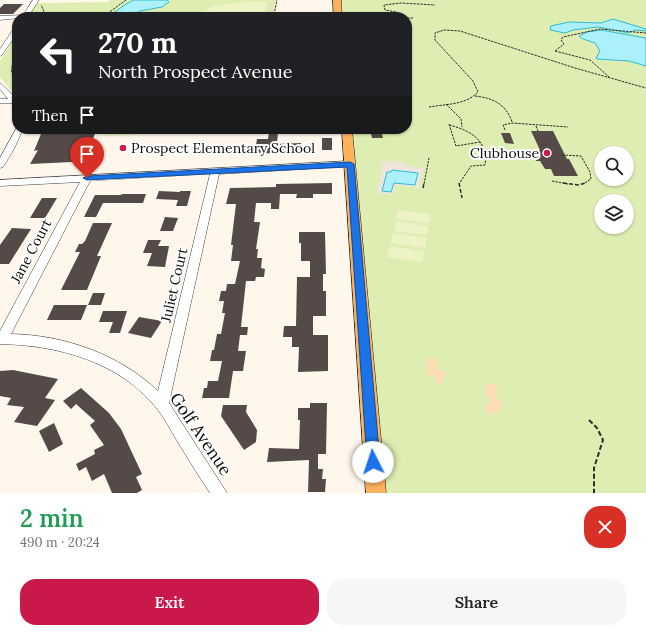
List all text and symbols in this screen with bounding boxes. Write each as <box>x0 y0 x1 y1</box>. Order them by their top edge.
text: 270 m <box>98 25 177 61</box>
icon: left <box>32 28 84 80</box>
text: North Prospect Avenue <box>98 60 293 83</box>
icon: arrive <box>76 104 98 126</box>
text: Then <box>32 106 68 125</box>
pin <box>70 137 104 178</box>
place label: Prospect Elementary School <box>131 139 315 157</box>
icon: arrive <box>76 143 98 165</box>
marker: Prospect Elementary School <box>118 143 128 153</box>
place label: Clubhouse <box>470 144 539 162</box>
map controls <box>594 146 634 234</box>
button: search <box>594 146 634 186</box>
marker: Clubhouse <box>542 148 552 158</box>
button: layers <box>594 194 634 234</box>
street label: Jane Court <box>6 215 56 287</box>
street label: Juliet Court <box>156 245 191 325</box>
street label: Golf Avenue <box>165 388 237 480</box>
position arrow <box>352 441 394 483</box>
text: 2 min <box>20 503 84 534</box>
button: close <box>584 506 626 548</box>
text: 490 m · 20:24 <box>20 534 100 551</box>
button: Exit <box>20 579 319 625</box>
button: Share <box>327 579 626 625</box>

